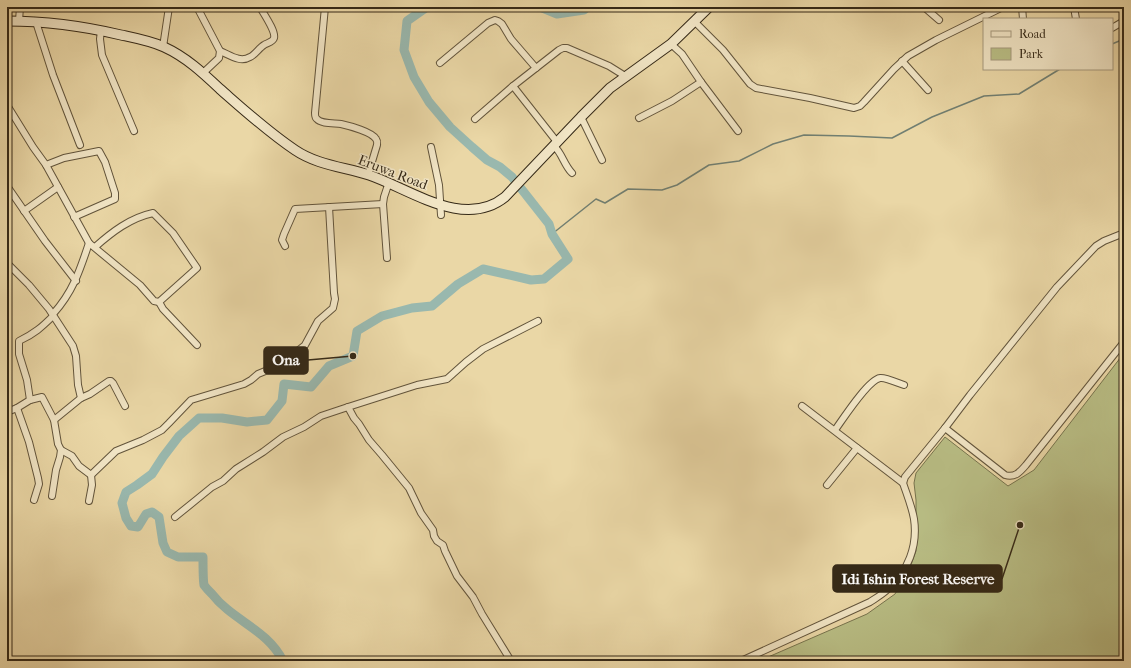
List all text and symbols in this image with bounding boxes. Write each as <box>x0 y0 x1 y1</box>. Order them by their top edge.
legend <box>983 18 1113 70</box>
text: Road <box>1019 27 1046 41</box>
text: Park <box>1019 47 1044 61</box>
street label: Eruwa Road <box>356 151 430 194</box>
callout: Ona <box>264 347 308 374</box>
text: Ona <box>272 351 301 369</box>
callout: Idi Ishin Forest Reserve <box>833 565 1002 592</box>
text: Idi Ishin Forest Reserve <box>842 570 995 588</box>

